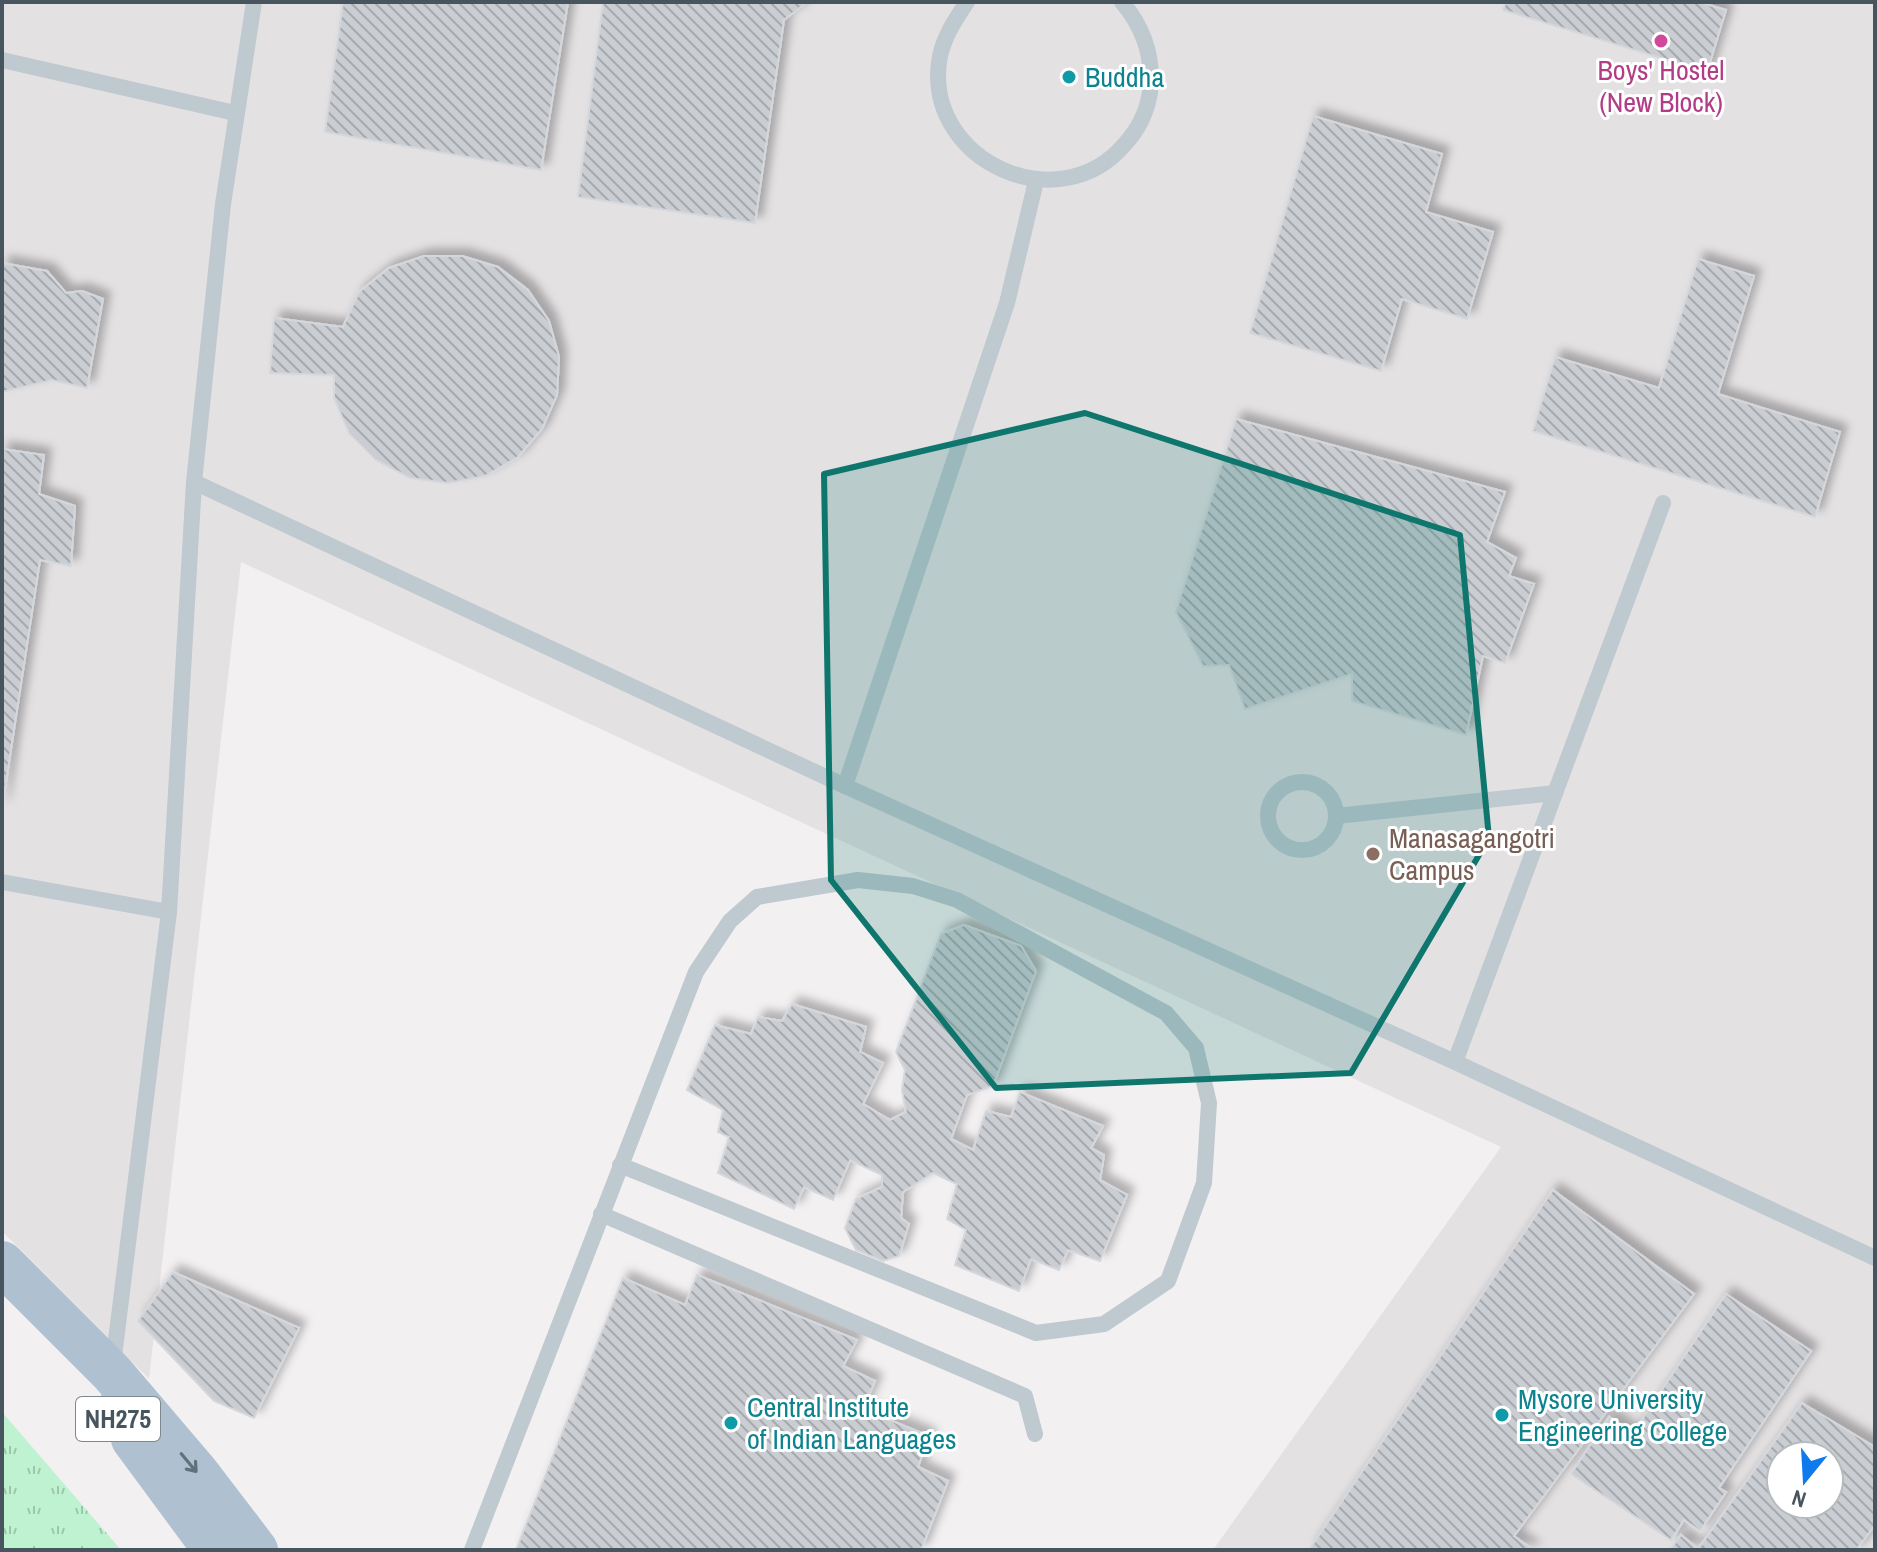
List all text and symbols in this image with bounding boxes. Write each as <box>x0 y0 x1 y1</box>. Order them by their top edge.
marker: Boys' Hostel (New Block) <box>1652 32 1670 50</box>
place label: Boys' Hostel (New Block) <box>1598 51 1724 121</box>
place label: Buddha <box>1085 58 1164 96</box>
marker: Buddha <box>1060 68 1078 86</box>
place label: Manasagangotri Campus <box>1389 819 1555 889</box>
marker: Manasagangotri Campus <box>1364 845 1382 863</box>
place label: Mysore University Engineering College <box>1518 1380 1727 1450</box>
place label: Central Institute of Indian Languages <box>747 1388 956 1458</box>
road number: NH275 <box>76 1397 160 1441</box>
marker: Mysore University Engineering College <box>1493 1406 1511 1424</box>
marker: Central Institute of Indian Languages <box>722 1414 740 1432</box>
north arrow <box>1765 1440 1845 1520</box>
one-way arrow <box>180 1453 198 1473</box>
text: N <box>1788 1483 1810 1515</box>

